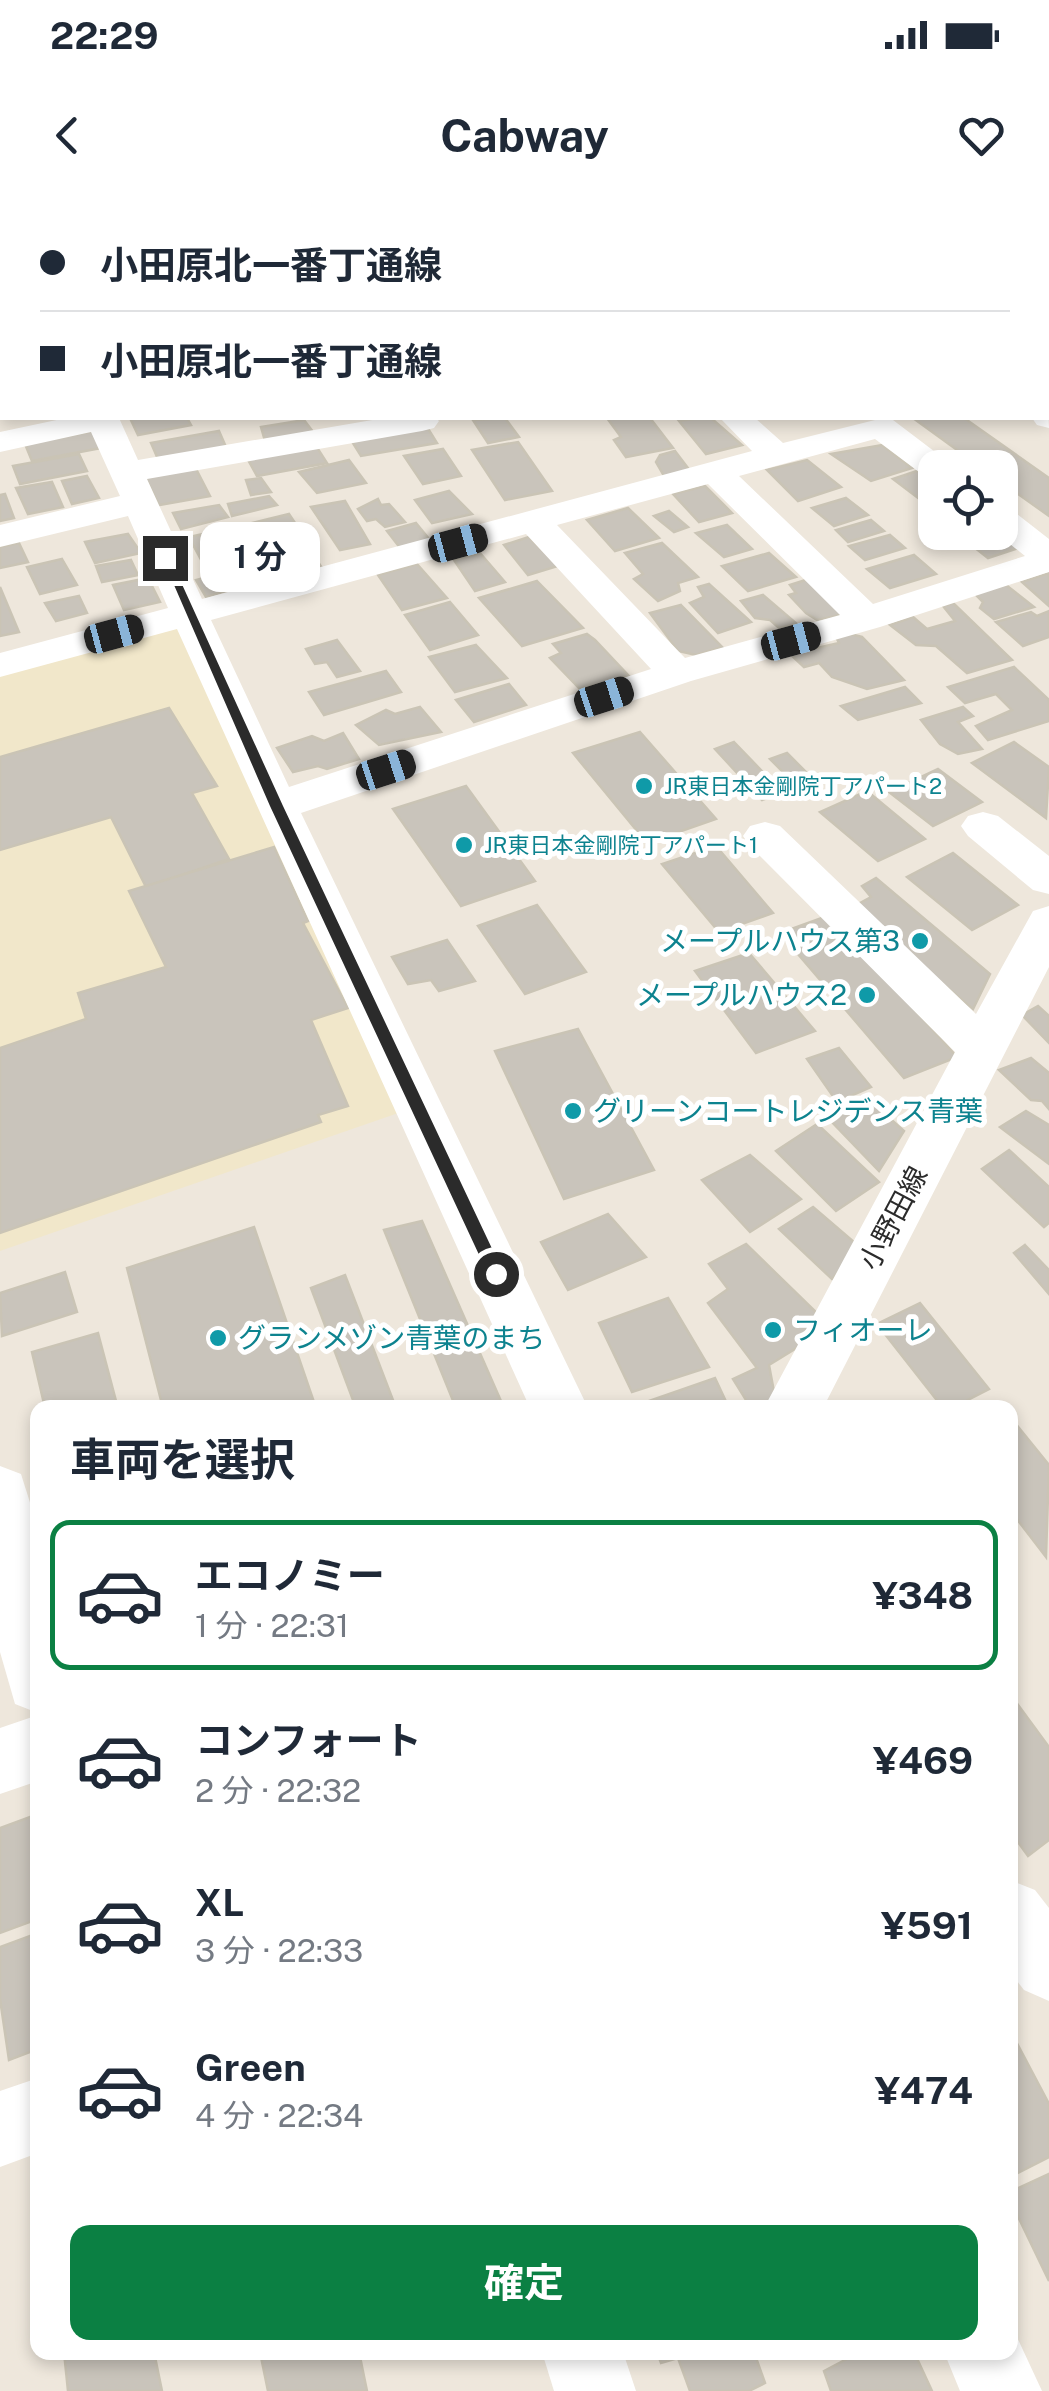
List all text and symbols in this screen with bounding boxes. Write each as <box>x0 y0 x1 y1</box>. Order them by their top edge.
text: 22:29 <box>50 13 158 58</box>
icon: back <box>40 108 95 163</box>
icon: heart <box>954 108 1009 163</box>
text: Cabway <box>440 109 609 162</box>
text: 小田原北一番丁通線 <box>100 243 442 288</box>
text: 小田原北一番丁通線 <box>100 339 442 384</box>
map controls <box>918 450 1018 550</box>
button: locate <box>918 450 1018 550</box>
car <box>425 521 491 565</box>
callout: 1 分 <box>200 523 320 593</box>
route end <box>143 536 188 581</box>
text: 1 分 <box>234 538 286 575</box>
car <box>81 612 147 656</box>
car <box>758 619 824 663</box>
car <box>571 673 637 721</box>
car <box>353 746 419 794</box>
place label: JR東日本金剛院丁アパート2 <box>664 773 942 799</box>
marker: JR東日本金剛院丁アパート2 <box>633 775 655 797</box>
place label: JR東日本金剛院丁アパート1 <box>484 832 758 858</box>
marker: JR東日本金剛院丁アパート1 <box>453 834 475 856</box>
place label: メープルハウス第3 <box>660 924 900 957</box>
marker: メープルハウス第3 <box>909 930 931 952</box>
place label: メープルハウス2 <box>636 978 847 1011</box>
marker: メープルハウス2 <box>856 984 878 1006</box>
place label: グリーンコートレジデンス青葉 <box>593 1094 983 1127</box>
marker: グリーンコートレジデンス青葉 <box>562 1100 584 1122</box>
street label: 小野田線 <box>852 1161 933 1275</box>
route start <box>474 1252 519 1297</box>
place label: フィオーレ <box>793 1313 932 1346</box>
marker: フィオーレ <box>762 1319 784 1341</box>
place label: グランメゾン青葉のまち <box>238 1321 545 1354</box>
marker: グランメゾン青葉のまち <box>207 1327 229 1349</box>
text: 車両を選択 <box>70 1433 295 1486</box>
icon: car <box>75 1550 165 1640</box>
text: エコノミー <box>195 1553 385 1598</box>
text: ¥348 <box>872 1573 973 1618</box>
text: 1 分 · 22:31 <box>195 1607 349 1644</box>
icon: car <box>75 1715 165 1805</box>
text: コンフォート <box>195 1718 422 1763</box>
text: ¥469 <box>873 1738 973 1783</box>
text: 2 分 · 22:32 <box>195 1772 361 1809</box>
icon: car <box>75 1880 165 1970</box>
text: XL <box>195 1880 244 1925</box>
text: ¥591 <box>881 1903 973 1948</box>
text: 3 分 · 22:33 <box>195 1932 363 1969</box>
icon: car <box>75 2045 165 2135</box>
text: Green <box>195 2045 306 2090</box>
text: ¥474 <box>875 2068 973 2113</box>
text: 4 分 · 22:34 <box>195 2097 363 2134</box>
button: 確定 <box>70 2225 978 2340</box>

